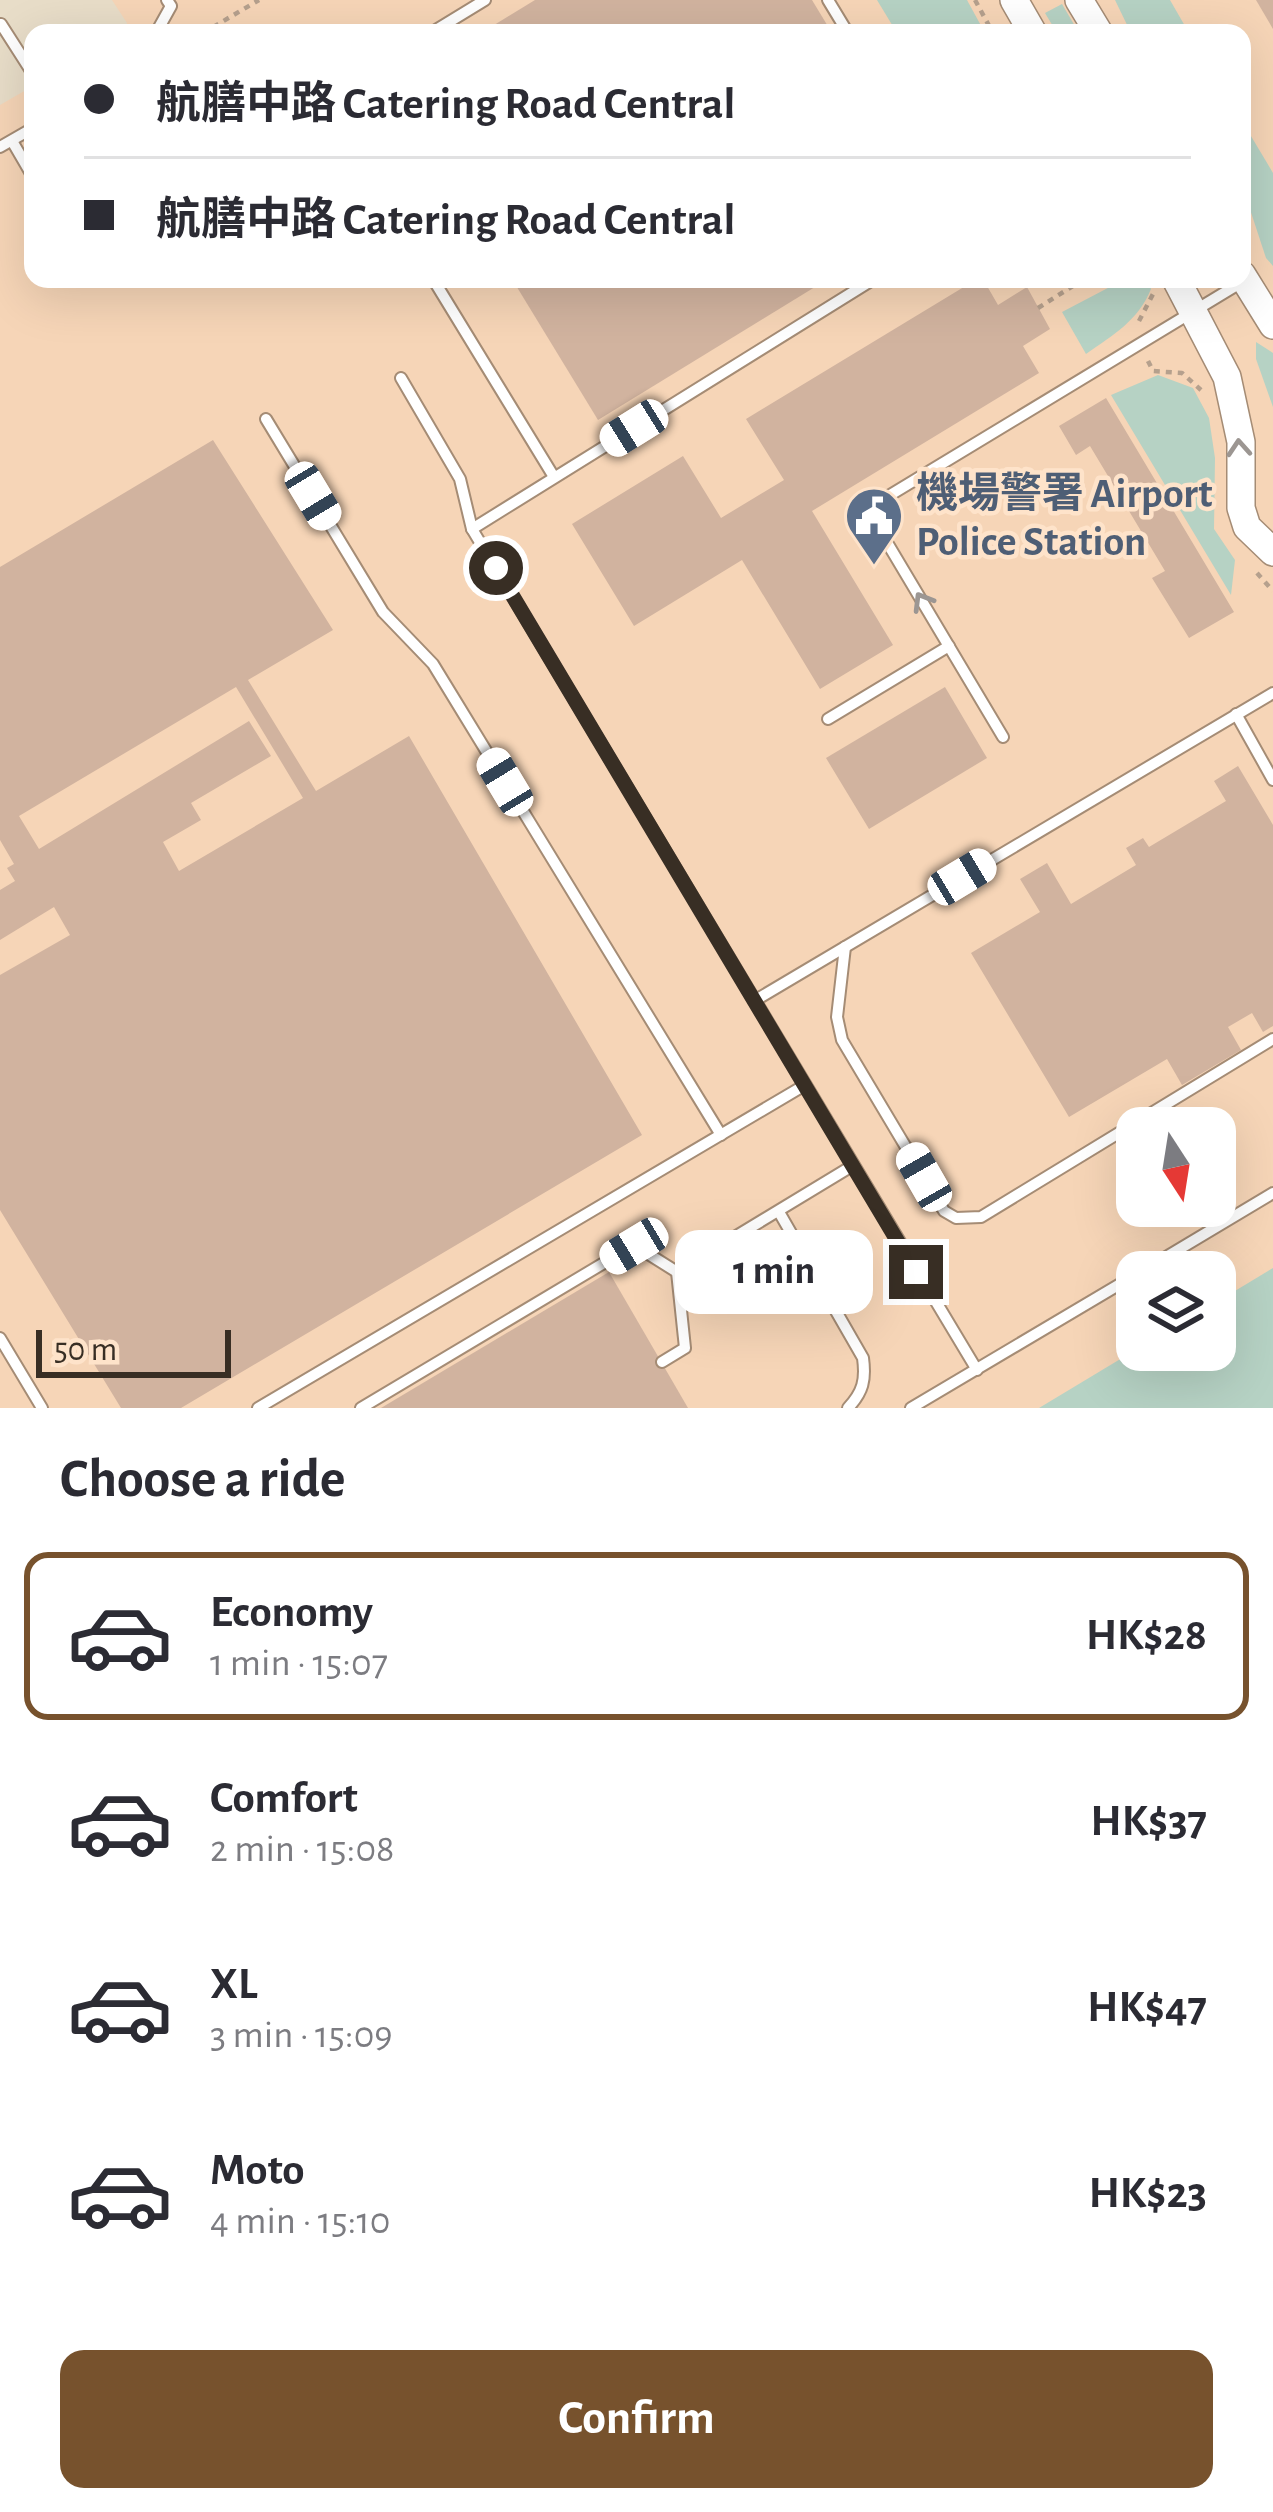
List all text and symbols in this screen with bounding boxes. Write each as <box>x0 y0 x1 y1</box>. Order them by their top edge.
text: 航膳中路 Catering Road Central <box>156 82 735 127</box>
text: 航膳中路 Catering Road Central <box>156 198 735 243</box>
car <box>594 394 674 462</box>
one-way arrow <box>1227 438 1252 457</box>
car <box>279 456 347 536</box>
place label: 機場警署 Airport Police Station <box>916 471 1212 563</box>
public building icon: 機場警署 Airport Police Station <box>843 485 905 567</box>
route start <box>469 541 523 595</box>
one-way arrow <box>913 592 936 614</box>
car <box>471 742 539 822</box>
car <box>922 843 1002 911</box>
north arrow <box>1116 1107 1236 1227</box>
map controls <box>1116 1107 1236 1371</box>
car <box>890 1137 958 1217</box>
car <box>594 1212 674 1280</box>
callout: 1 min <box>676 1230 874 1314</box>
route end <box>889 1245 943 1299</box>
button: layers <box>1116 1251 1236 1371</box>
text: 1 min <box>733 1252 815 1291</box>
scale bar <box>36 1324 231 1377</box>
text: 50 m <box>54 1334 117 1367</box>
text: Choose a ride <box>60 1453 346 1507</box>
icon: car <box>66 1582 174 1690</box>
text: Economy <box>210 1590 373 1635</box>
text: HK$28 <box>1086 1613 1207 1658</box>
text: 1 min · 15:07 <box>210 1644 388 1683</box>
icon: car <box>66 1768 174 1876</box>
text: Comfort <box>210 1776 358 1821</box>
text: HK$37 <box>1090 1799 1207 1844</box>
text: 2 min · 15:08 <box>210 1830 394 1869</box>
icon: car <box>66 1954 174 2062</box>
text: XL <box>210 1962 258 2007</box>
text: HK$47 <box>1087 1985 1207 2030</box>
text: 3 min · 15:09 <box>210 2016 393 2055</box>
icon: car <box>66 2140 174 2248</box>
text: Moto <box>210 2148 305 2193</box>
text: HK$23 <box>1089 2171 1207 2216</box>
text: 4 min · 15:10 <box>210 2202 390 2241</box>
button: Confirm <box>60 2350 1213 2488</box>

